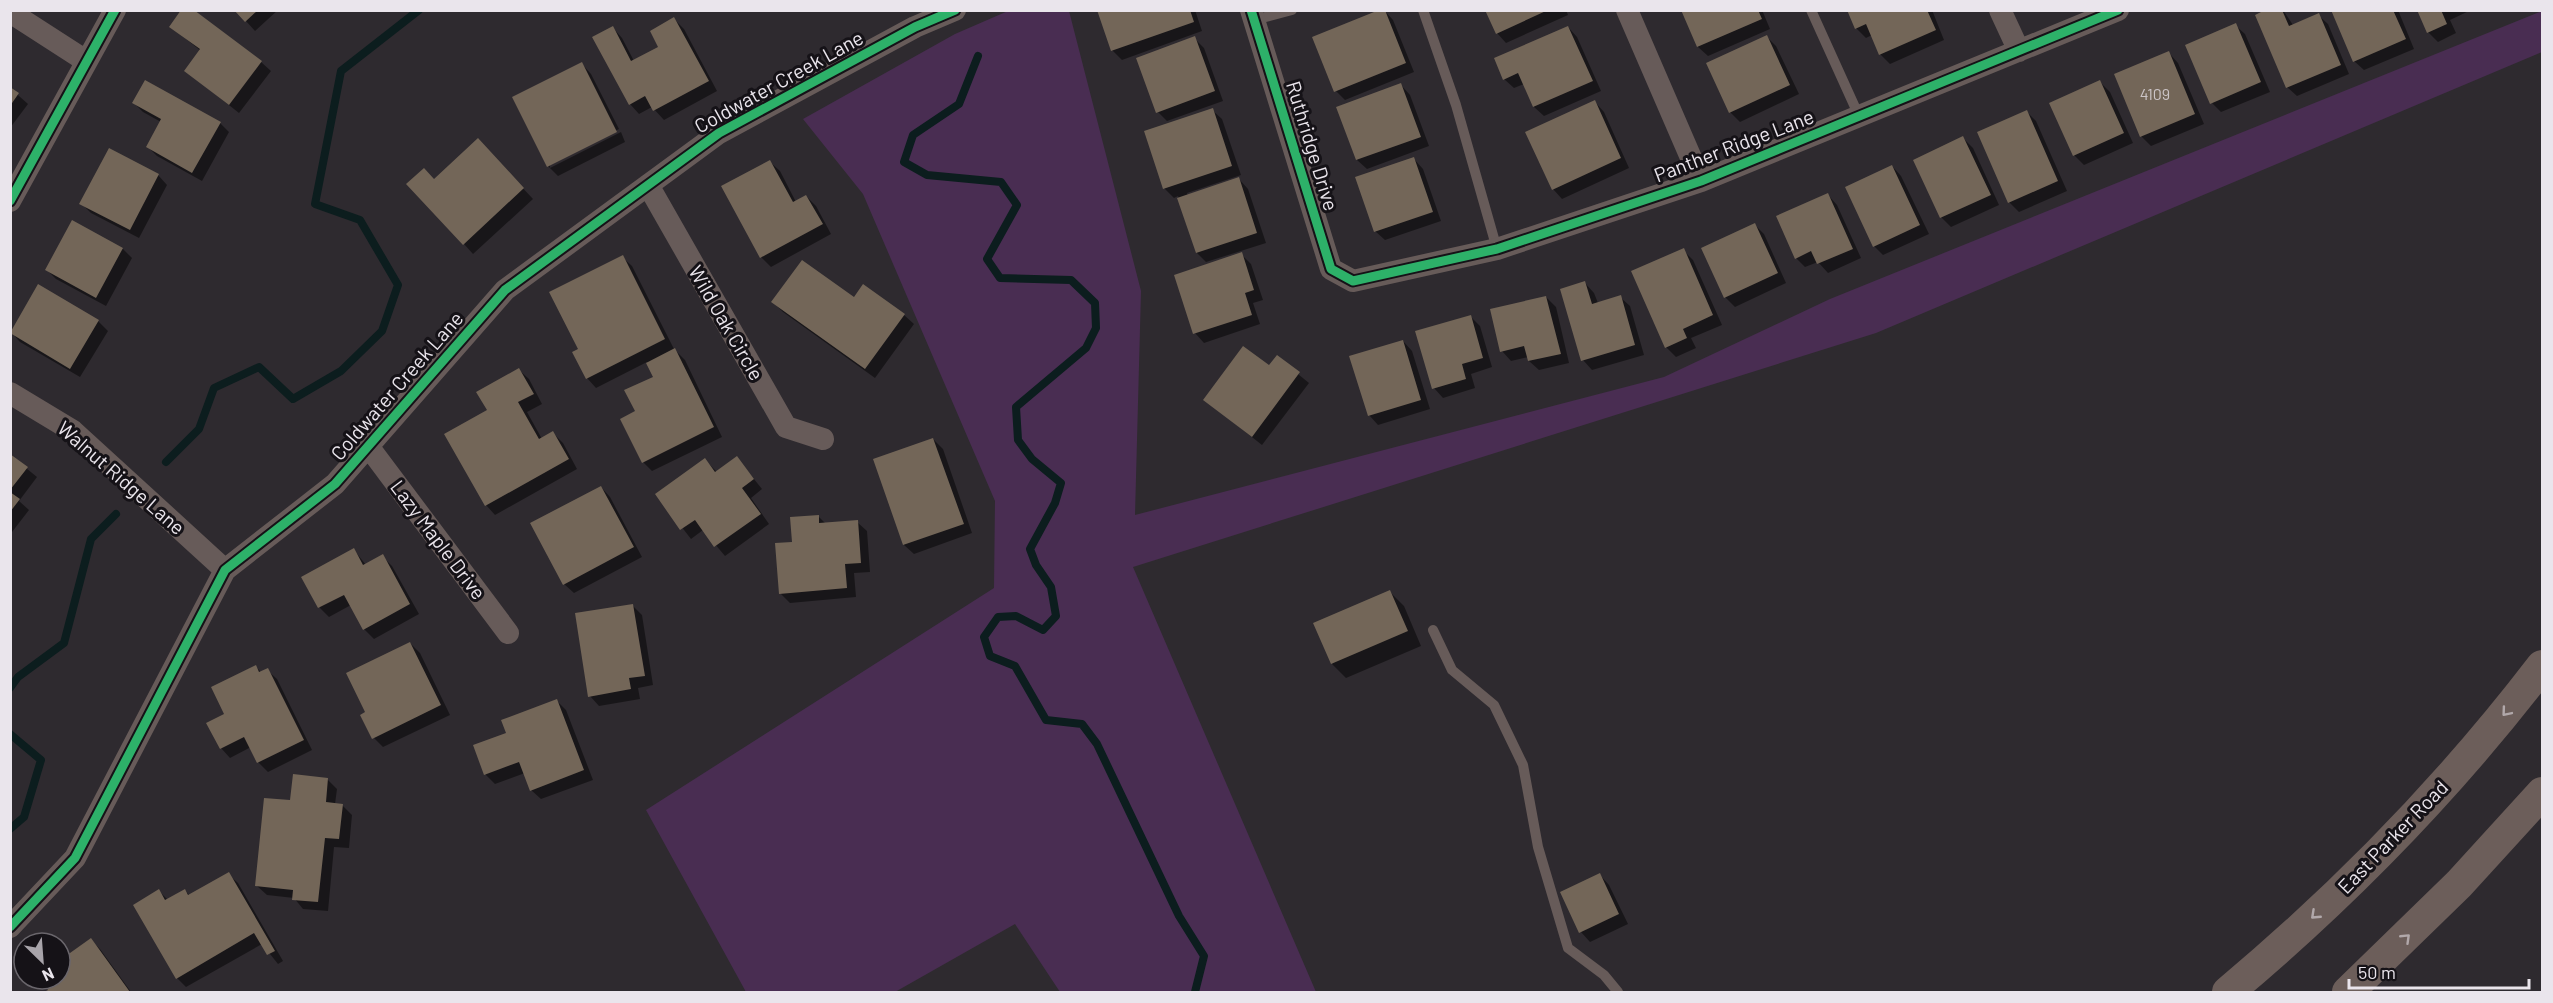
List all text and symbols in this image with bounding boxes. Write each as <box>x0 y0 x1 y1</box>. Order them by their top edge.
street label: Coldwater Creek Lane <box>690 25 867 138</box>
street label: Ruthridge Drive <box>1282 78 1344 213</box>
house number: 4109 <box>2140 84 2170 103</box>
street label: Panther Ridge Lane <box>1650 104 1817 187</box>
street label: Wild Oak Circle <box>684 261 769 384</box>
street label: Coldwater Creek Lane <box>325 306 467 465</box>
street label: Walnut Ridge Lane <box>53 415 190 539</box>
street label: Lazy Maple Drive <box>386 475 491 604</box>
one-way arrow <box>2503 705 2514 716</box>
street label: East Parker Road <box>2332 775 2452 898</box>
one-way arrow <box>2312 908 2323 919</box>
north arrow <box>12 931 72 991</box>
one-way arrow <box>2400 934 2410 945</box>
scale bar <box>2349 952 2529 990</box>
text: 50 m <box>2358 961 2396 983</box>
text: N <box>40 964 57 986</box>

